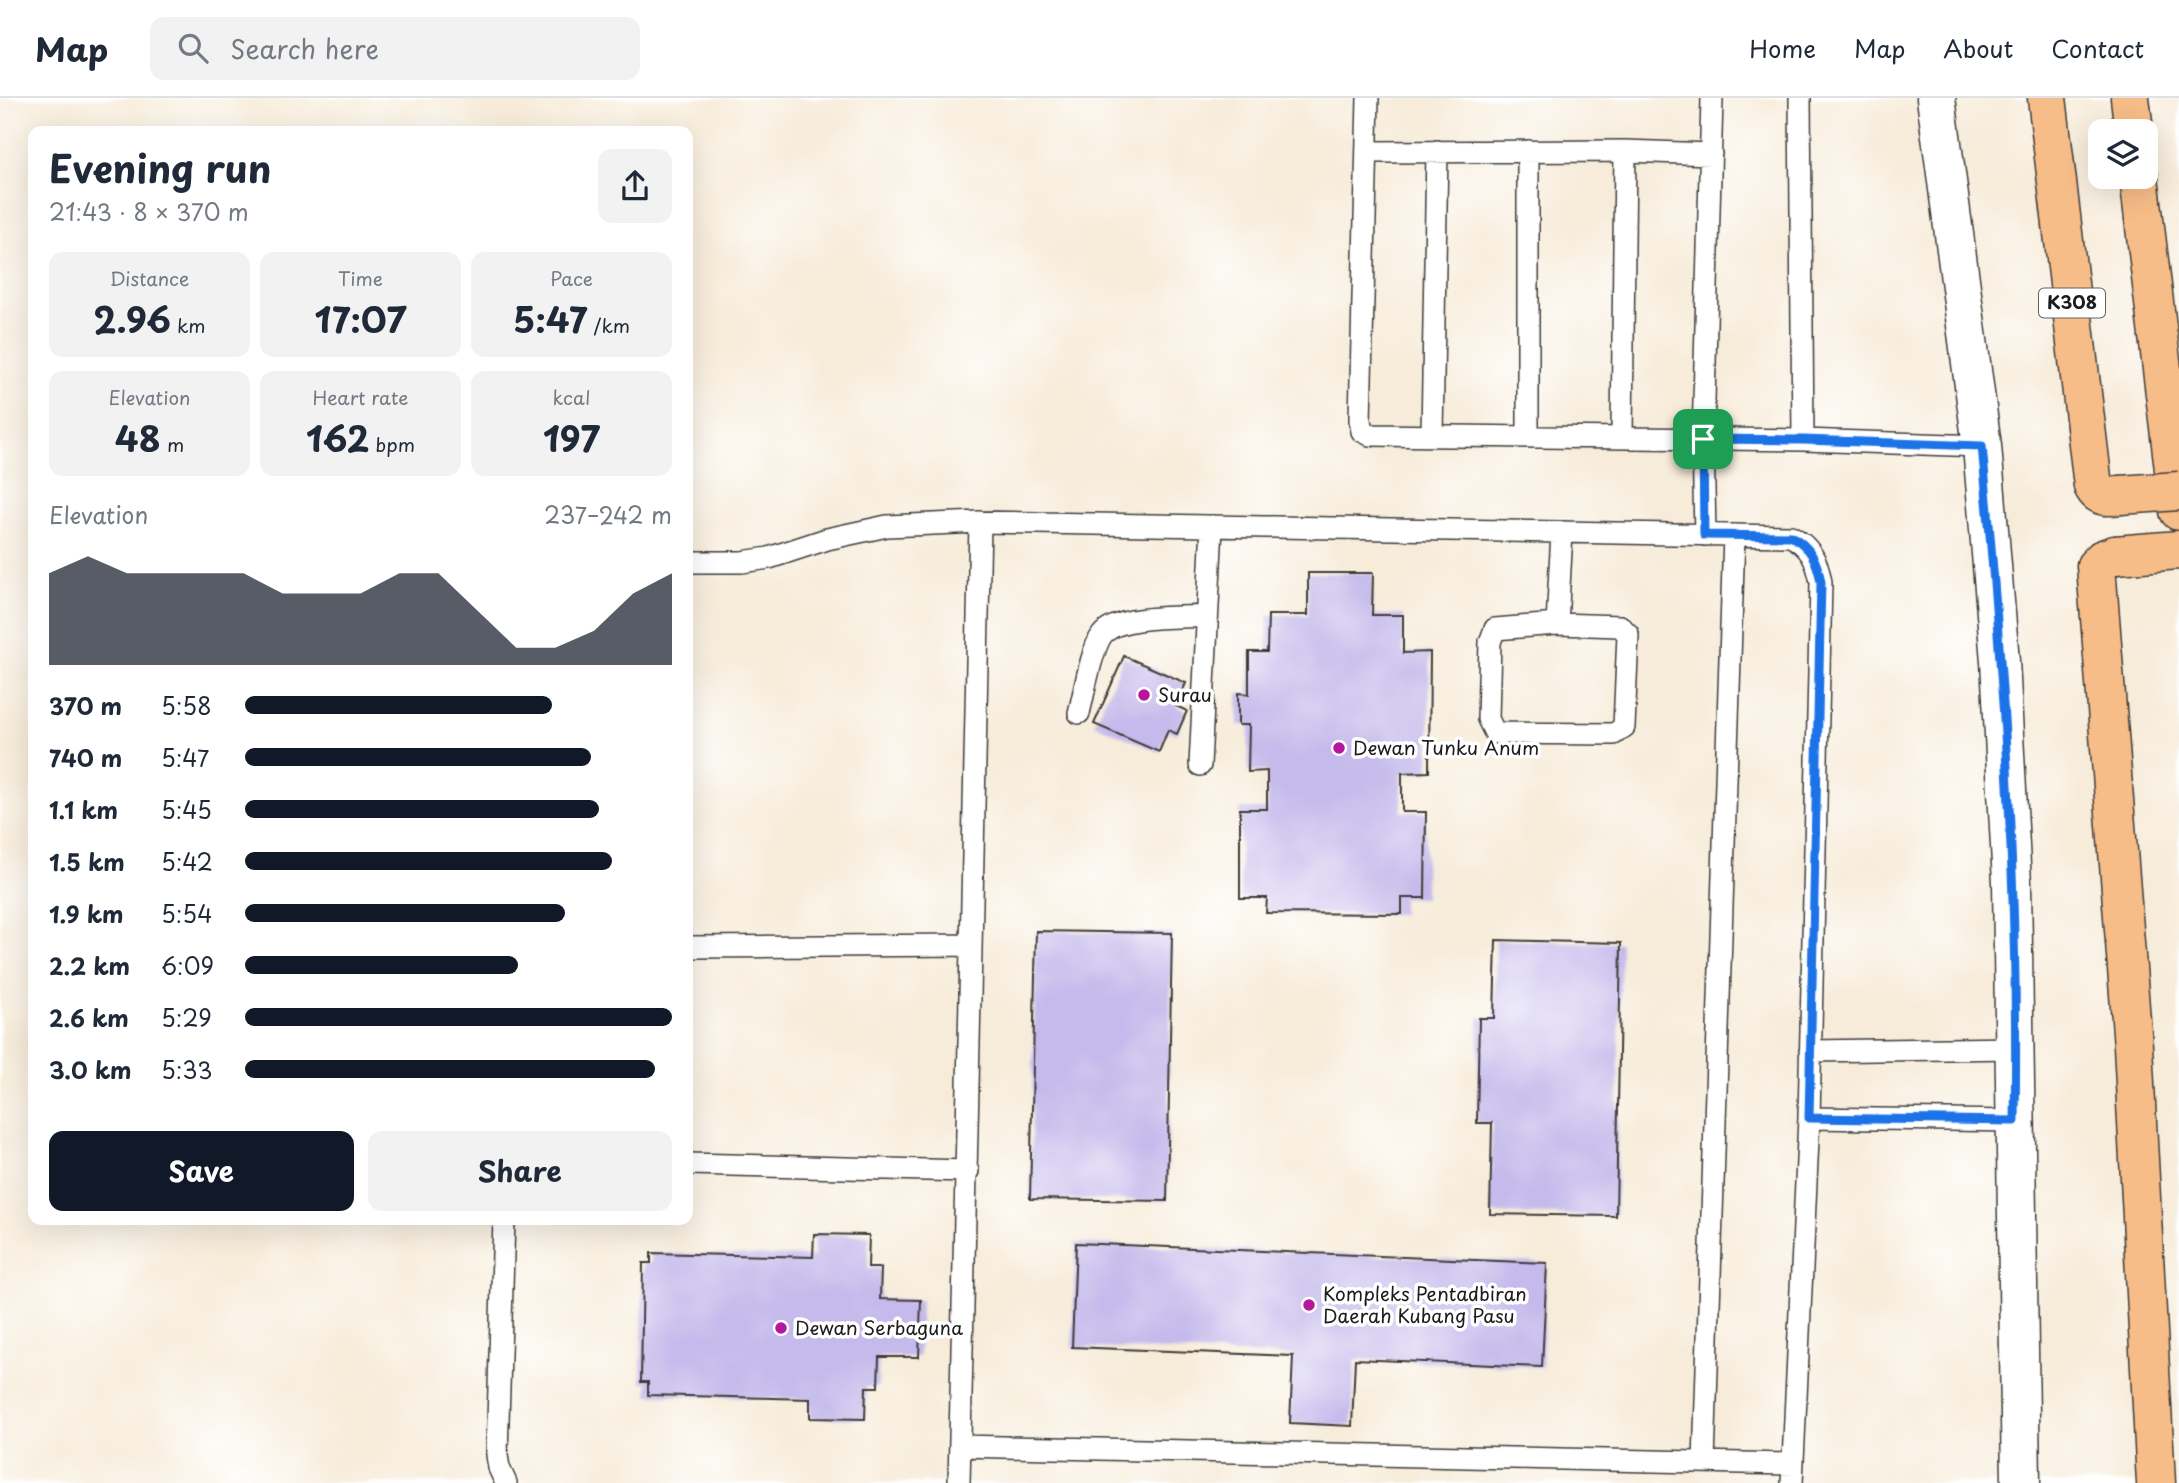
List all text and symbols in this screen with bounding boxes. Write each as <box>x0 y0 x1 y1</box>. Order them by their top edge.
search box <box>150 17 640 80</box>
text: Map <box>35 23 108 73</box>
icon: search <box>174 29 212 67</box>
text: Search here <box>230 29 379 68</box>
text: Home <box>1749 30 1816 66</box>
text: Map <box>1854 30 1905 66</box>
text: About <box>1943 30 2013 66</box>
text: Contact <box>2051 30 2144 66</box>
map controls <box>2088 119 2158 189</box>
button: layers <box>2088 119 2158 189</box>
text: Evening run <box>49 139 271 196</box>
button: share <box>598 149 672 223</box>
text: 21:43 · 8 × 370 m <box>49 194 249 229</box>
text: Distance <box>110 264 189 292</box>
text: Time <box>338 264 383 292</box>
text: Pace <box>550 264 593 292</box>
road number: K308 <box>2039 288 2105 318</box>
text: 2.96 <box>93 292 171 345</box>
text: 17:07 <box>315 292 407 345</box>
text: 5:47 <box>513 292 587 345</box>
text: km <box>171 311 206 339</box>
text: /km <box>587 311 630 339</box>
text: Elevation <box>109 383 190 411</box>
text: Heart rate <box>313 383 408 411</box>
text: kcal <box>553 383 590 411</box>
pin <box>1673 409 1733 469</box>
text: 48 <box>115 411 161 464</box>
text: 162 <box>306 411 369 464</box>
text: 197 <box>543 411 600 464</box>
icon: arrive <box>1684 420 1722 458</box>
text: m <box>161 430 184 458</box>
text: bpm <box>369 430 415 458</box>
text: Elevation <box>49 497 148 532</box>
text: 237–242 m <box>544 497 672 532</box>
place label: Surau <box>1158 680 1212 708</box>
marker: Surau <box>1136 687 1152 703</box>
text: 370 m <box>49 688 122 723</box>
text: 5:58 <box>161 688 212 723</box>
place label: Dewan Tunku Anum <box>1353 733 1539 761</box>
text: 740 m <box>49 740 122 775</box>
text: 5:47 <box>161 740 209 775</box>
marker: Dewan Tunku Anum <box>1331 740 1347 756</box>
text: 1.1 km <box>49 792 118 827</box>
text: 5:45 <box>161 792 212 827</box>
text: 1.5 km <box>49 844 125 879</box>
text: 5:42 <box>161 844 213 879</box>
text: 1.9 km <box>49 896 123 931</box>
text: 5:54 <box>161 896 212 931</box>
text: 2.2 km <box>49 948 130 983</box>
text: 6:09 <box>161 948 214 983</box>
text: 2.6 km <box>49 1000 129 1035</box>
text: 5:29 <box>161 1000 212 1035</box>
text: 3.0 km <box>49 1052 131 1087</box>
text: 5:33 <box>161 1052 213 1087</box>
button: Save <box>49 1131 354 1211</box>
button: Share <box>368 1131 672 1211</box>
place label: Kompleks Pentadbiran Daerah Kubang Pasu <box>1323 1279 1527 1329</box>
marker: Kompleks Pentadbiran Daerah Kubang Pasu <box>1301 1297 1317 1313</box>
place label: Dewan Serbaguna <box>795 1313 963 1341</box>
marker: Dewan Serbaguna <box>773 1320 789 1336</box>

